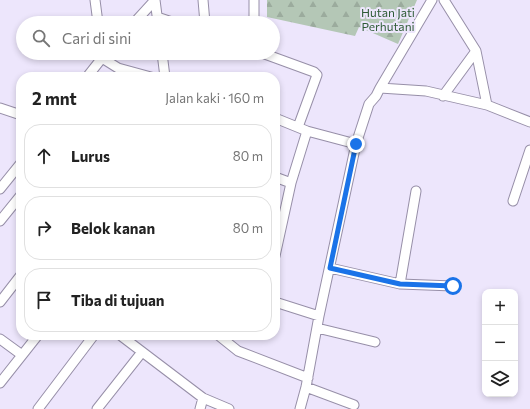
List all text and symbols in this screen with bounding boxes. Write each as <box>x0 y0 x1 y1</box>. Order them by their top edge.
park label: Hutan Jati Perhutani <box>361 5 415 33</box>
search box <box>16 16 280 60</box>
icon: search <box>30 27 52 49</box>
text: Cari di sini <box>62 29 131 47</box>
text: 2 mnt <box>32 88 77 109</box>
text: Jalan kaki · 160 m <box>165 90 264 106</box>
route end <box>347 135 365 153</box>
icon: ahead <box>33 145 55 167</box>
text: Lurus <box>71 147 110 165</box>
text: 80 m <box>233 148 263 164</box>
icon: right <box>33 217 55 239</box>
text: Belok kanan <box>71 219 155 237</box>
text: 80 m <box>233 220 263 236</box>
route start <box>444 277 462 295</box>
icon: arrive <box>33 289 55 311</box>
map controls <box>482 289 518 397</box>
button: + <box>482 289 518 325</box>
text: Tiba di tujuan <box>71 291 165 309</box>
button: − <box>482 325 518 361</box>
button: layers <box>482 361 518 397</box>

